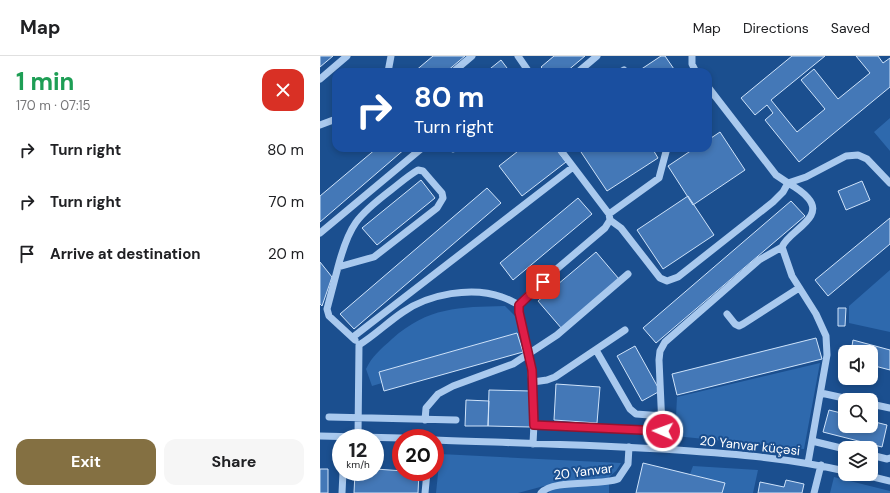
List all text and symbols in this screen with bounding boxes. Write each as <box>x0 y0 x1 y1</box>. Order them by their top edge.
text: Map <box>20 15 60 40</box>
text: Map <box>693 19 721 37</box>
text: Directions <box>743 19 809 37</box>
text: Saved <box>831 19 870 37</box>
text: 1 min <box>16 66 74 97</box>
button: close <box>262 69 304 111</box>
text: 80 m <box>414 79 484 116</box>
icon: right <box>348 84 400 136</box>
text: 170 m · 07:15 <box>16 97 91 114</box>
text: Turn right <box>414 115 494 139</box>
icon: right <box>16 139 38 161</box>
text: Turn right <box>50 140 121 160</box>
text: 80 m <box>267 140 304 160</box>
icon: right <box>16 191 38 213</box>
text: Turn right <box>50 192 121 212</box>
text: 70 m <box>269 192 304 212</box>
icon: arrive <box>16 243 38 265</box>
text: Arrive at destination <box>50 244 201 264</box>
text: 20 m <box>268 244 304 264</box>
pin <box>526 265 560 299</box>
icon: arrive <box>532 271 554 293</box>
map controls <box>838 345 878 481</box>
button: sound <box>838 345 878 385</box>
button: search <box>838 393 878 433</box>
position arrow <box>642 410 684 452</box>
speed limit sign: 20 <box>392 429 444 481</box>
street label: 20 Yanvar küçəsi <box>699 432 801 459</box>
text: 12 <box>349 437 367 463</box>
button: Exit <box>16 439 156 485</box>
button: Share <box>164 439 304 485</box>
button: layers <box>838 441 878 481</box>
text: km/h <box>346 458 370 471</box>
street label: 20 Yanvar <box>553 459 614 484</box>

